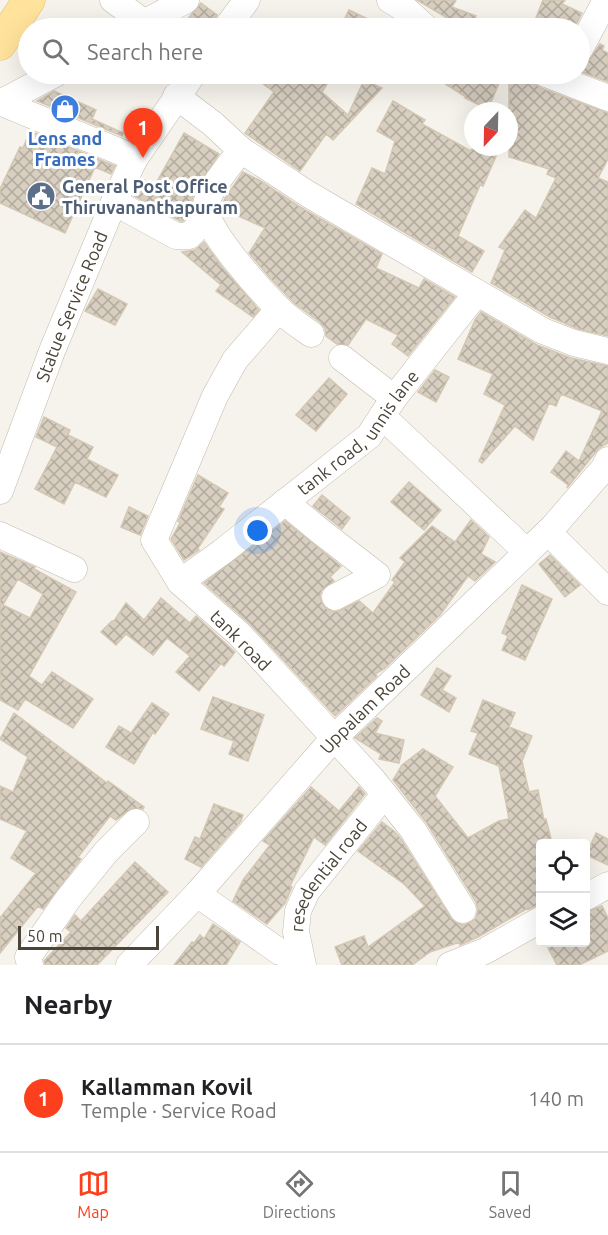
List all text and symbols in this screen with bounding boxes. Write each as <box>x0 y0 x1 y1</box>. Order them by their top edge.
search box <box>18 18 590 84</box>
icon: search <box>39 35 72 68</box>
text: Search here <box>87 39 203 64</box>
shop icon: Lens and Frames <box>49 93 81 125</box>
north arrow <box>464 102 518 156</box>
pin: 1 <box>124 108 162 158</box>
place label: Lens and Frames <box>28 128 102 169</box>
place label: General Post Office Thiruvananthapuram <box>62 176 238 217</box>
public building icon: General Post Office Thiruvananthapuram <box>25 180 57 212</box>
street label: Statue Service Road <box>32 228 111 384</box>
street label: tank road, unnis lane <box>293 366 422 499</box>
your location <box>243 516 272 545</box>
street label: tank road <box>207 606 275 674</box>
street label: Uppalam Road <box>315 661 414 757</box>
street label: resedential road <box>286 815 371 933</box>
map controls <box>536 839 590 947</box>
button: locate <box>536 839 590 893</box>
button: layers <box>536 893 590 947</box>
scale bar <box>18 923 159 950</box>
text: 50 m <box>27 927 63 945</box>
text: Nearby <box>24 990 112 1019</box>
text: Kallamman Kovil <box>81 1074 252 1099</box>
text: 1 <box>38 1087 49 1110</box>
text: 140 m <box>528 1087 584 1110</box>
text: Temple · Service Road <box>81 1099 277 1122</box>
tab: Map <box>77 1167 110 1221</box>
tab: Directions <box>263 1167 336 1221</box>
tab: Saved <box>489 1167 531 1221</box>

